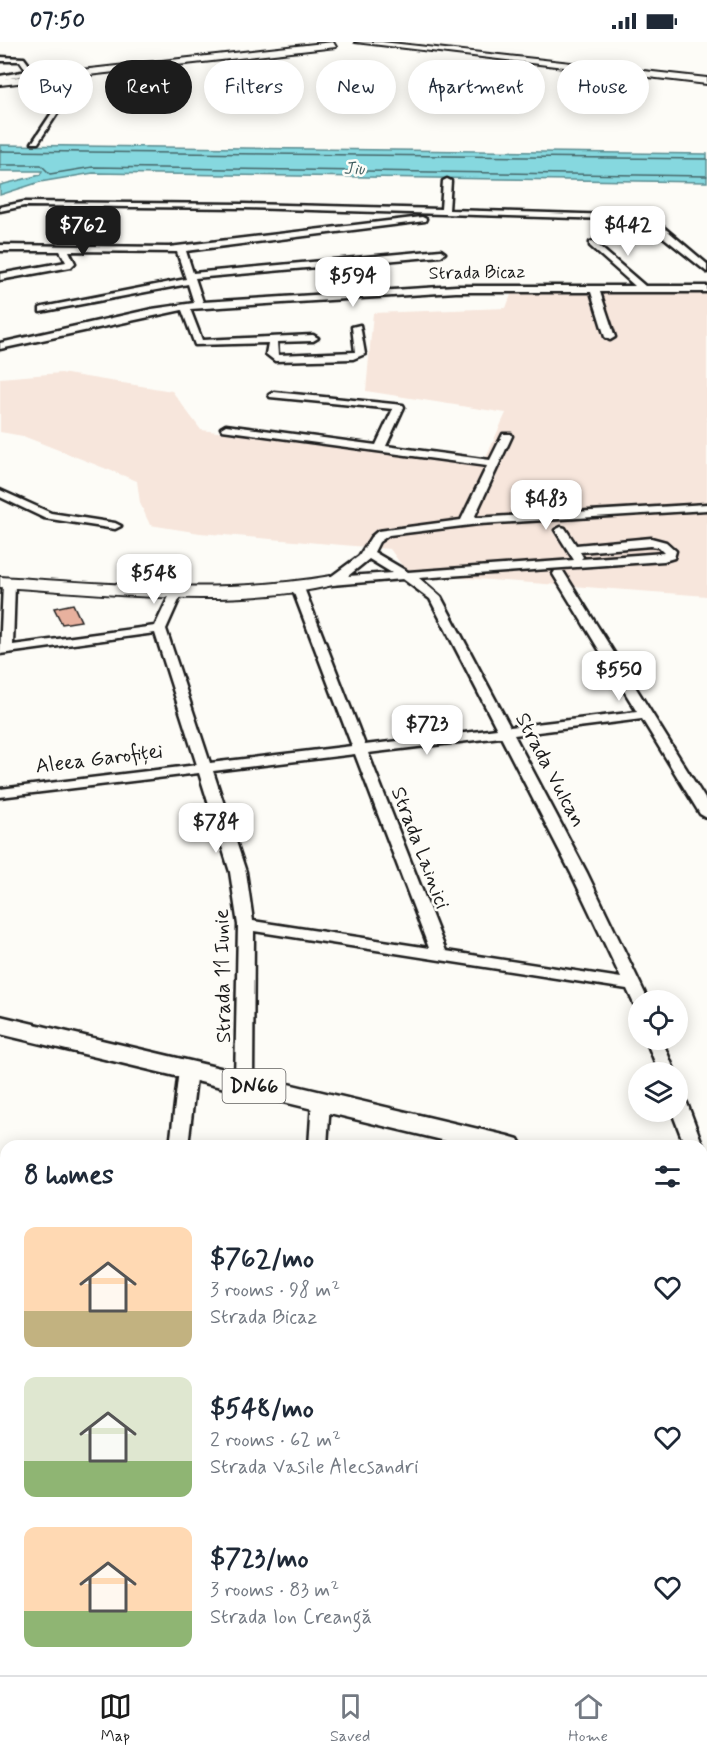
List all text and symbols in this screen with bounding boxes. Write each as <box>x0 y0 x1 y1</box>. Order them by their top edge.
text: 07:50 <box>30 7 85 35</box>
chip: Buy <box>18 60 93 114</box>
chip: Rent <box>105 60 192 114</box>
chip: Filters <box>204 60 304 114</box>
chip: New <box>316 60 396 114</box>
chip: Apartment <box>408 60 545 114</box>
chip: House <box>557 60 649 114</box>
water label: Jiu <box>343 157 365 181</box>
pin: $762 <box>47 206 119 257</box>
pin: $442 <box>592 206 664 257</box>
text: $762 <box>60 212 106 239</box>
text: $442 <box>604 212 652 239</box>
pin: $594 <box>317 257 389 308</box>
street label: Strada Bicaz <box>428 260 526 286</box>
text: $594 <box>329 263 377 290</box>
pin: $483 <box>510 480 582 531</box>
text: $483 <box>525 486 567 513</box>
pin: $548 <box>118 554 190 605</box>
text: $548 <box>131 560 177 587</box>
pin: $550 <box>583 651 655 702</box>
text: $550 <box>596 657 642 684</box>
pin: $723 <box>391 705 463 756</box>
street label: Strada Vulcan <box>508 708 592 832</box>
text: $723 <box>406 711 448 738</box>
street label: Aleea Garofiței <box>34 737 164 781</box>
street label: Strada Lainici <box>384 783 456 913</box>
pin: $784 <box>180 803 252 854</box>
text: $784 <box>193 809 239 836</box>
street label: Strada 11 Iunie <box>208 909 238 1043</box>
map controls <box>628 990 688 1122</box>
button: locate <box>628 990 688 1050</box>
button: layers <box>628 1062 688 1122</box>
road number: DN66 <box>222 1069 286 1103</box>
text: 8 homes <box>24 1159 114 1193</box>
icon: filters <box>651 1160 684 1193</box>
text: $762/mo <box>210 1243 314 1277</box>
icon: home <box>72 1251 144 1323</box>
icon: heart <box>651 1271 684 1304</box>
text: 3 rooms · 98 m² <box>210 1277 340 1304</box>
text: Strada Bicaz <box>210 1304 317 1331</box>
text: $548/mo <box>210 1393 314 1427</box>
icon: home <box>72 1401 144 1473</box>
icon: heart <box>651 1421 684 1454</box>
text: 2 rooms · 62 m² <box>210 1427 341 1454</box>
text: Strada Vasile Alecsandri <box>210 1454 418 1481</box>
text: $723/mo <box>210 1543 309 1577</box>
icon: home <box>72 1551 144 1623</box>
icon: heart <box>651 1571 684 1604</box>
text: 3 rooms · 83 m² <box>210 1577 339 1604</box>
text: Strada Ion Creangă <box>210 1604 372 1631</box>
tab: Map <box>99 1690 132 1747</box>
tab: Saved <box>330 1690 370 1747</box>
tab: Home <box>568 1690 608 1747</box>

